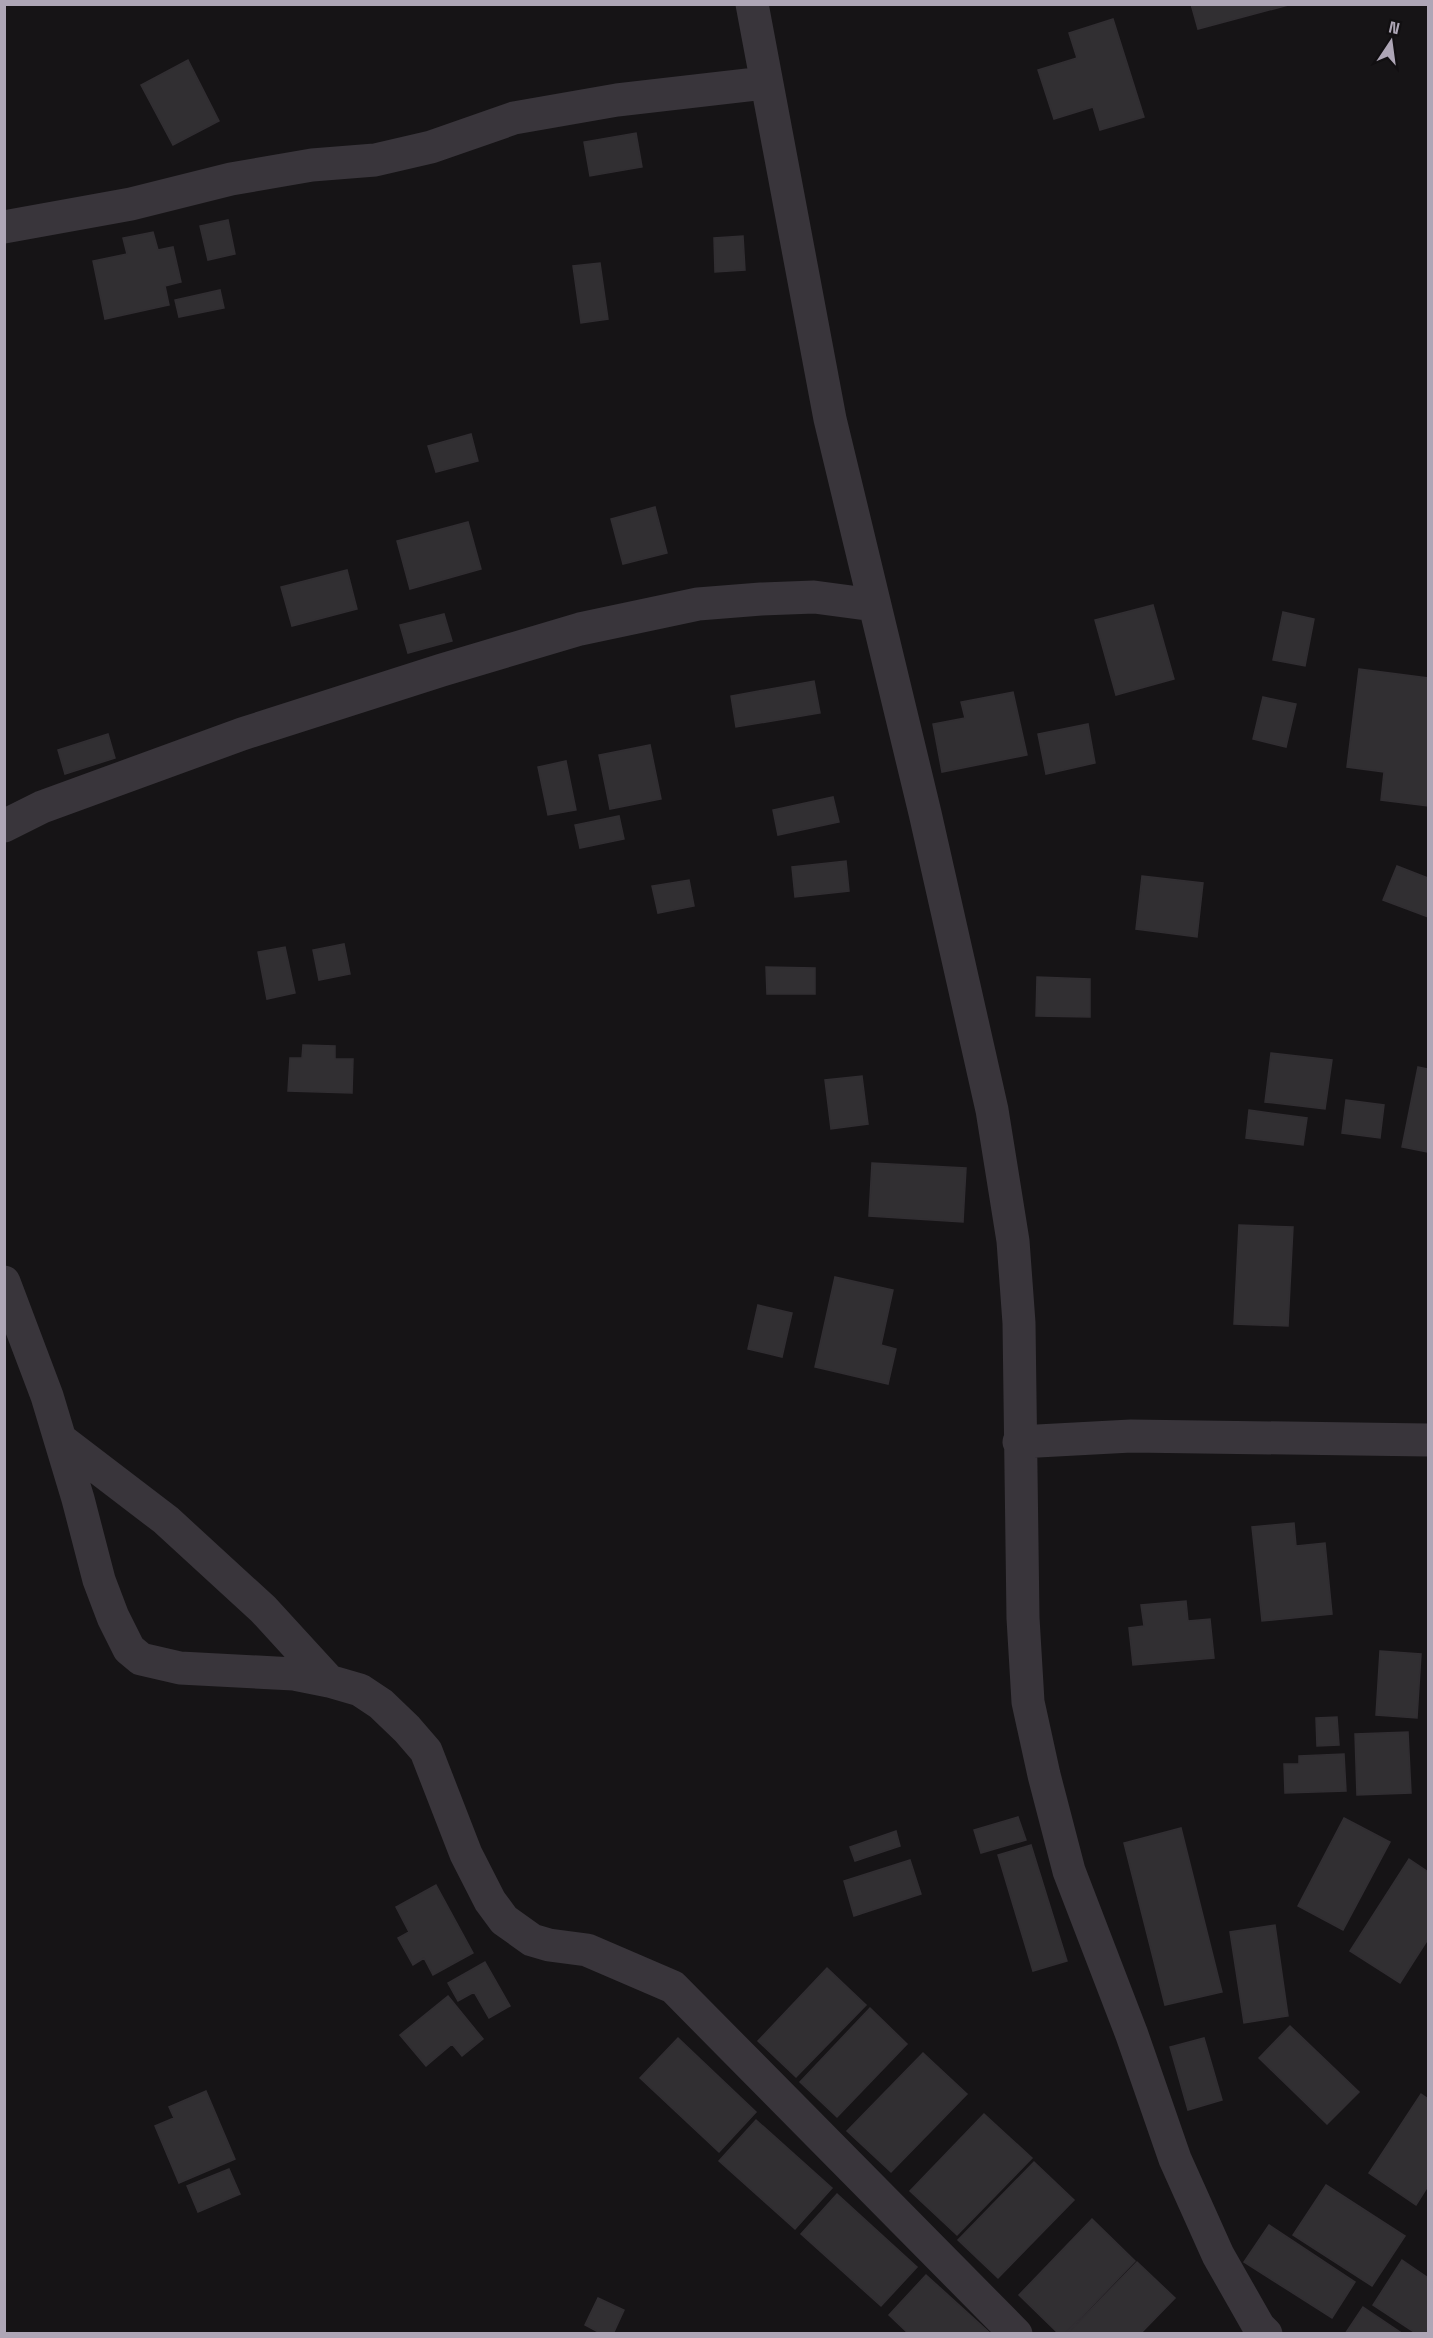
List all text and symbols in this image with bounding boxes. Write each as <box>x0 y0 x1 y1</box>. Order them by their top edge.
north arrow <box>1361 12 1421 72</box>
text: N <box>1387 16 1402 39</box>

